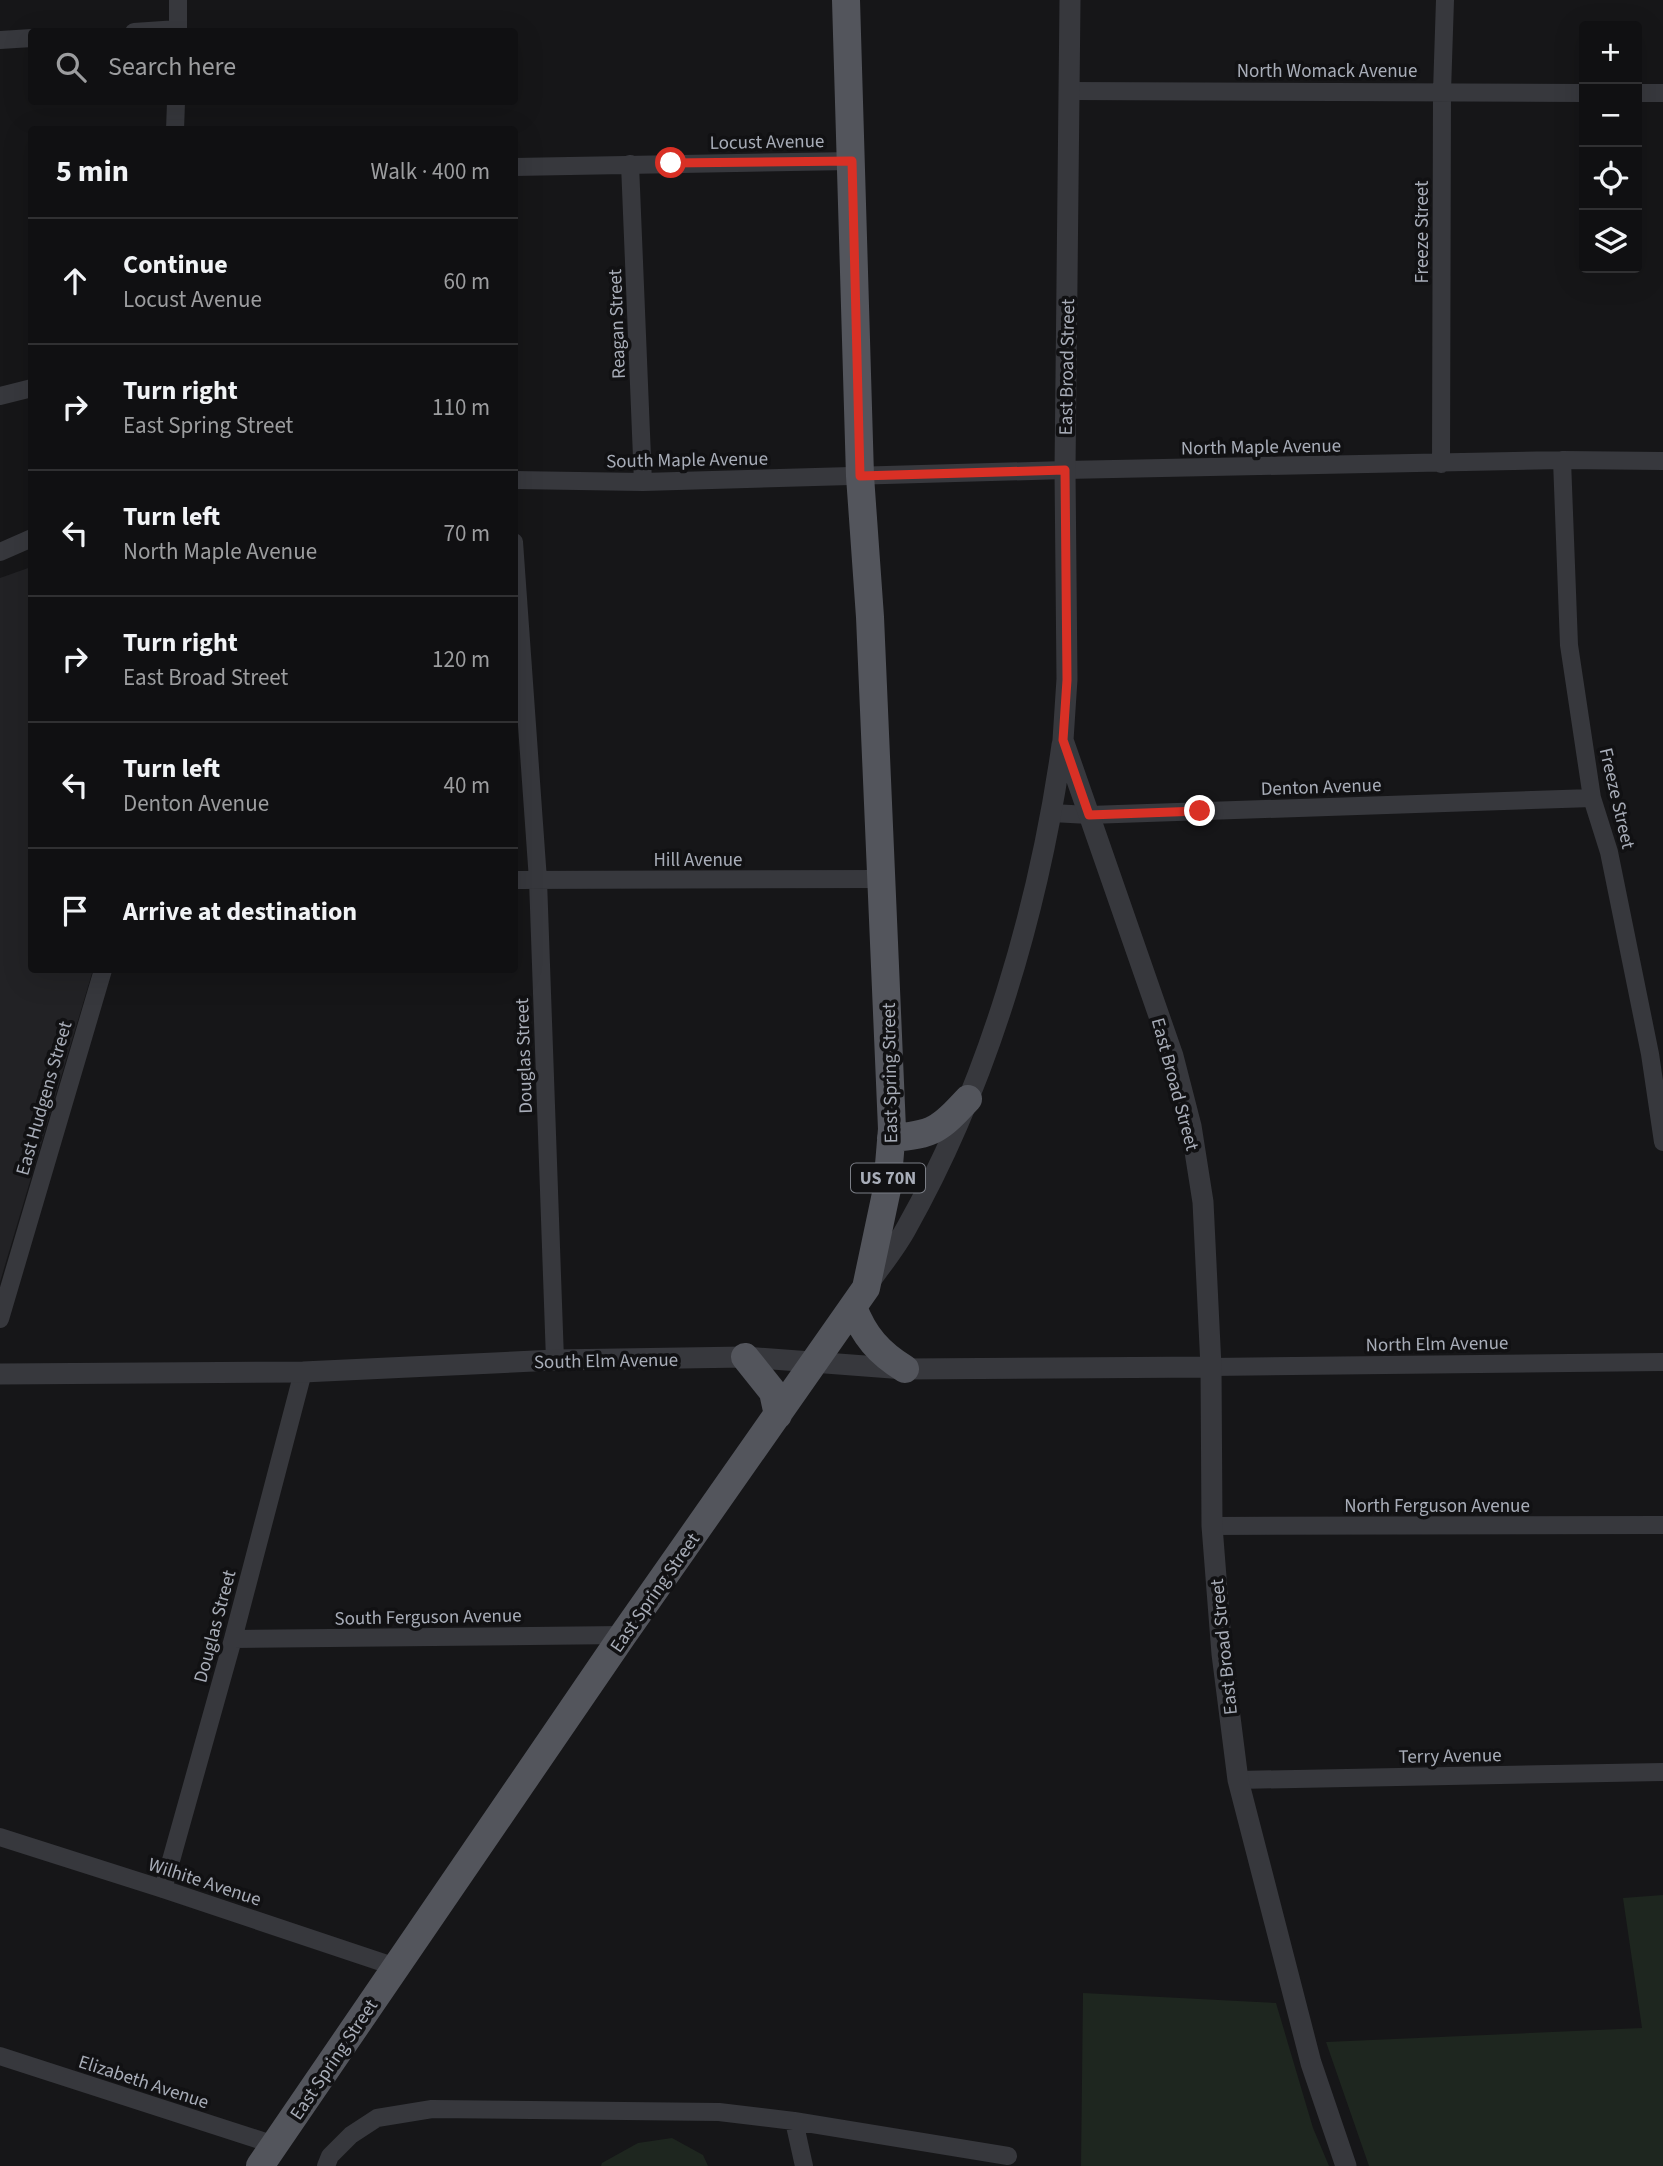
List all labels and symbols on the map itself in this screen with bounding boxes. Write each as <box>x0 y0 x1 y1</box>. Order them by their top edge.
street label: North Womack Avenue <box>1237 58 1417 85</box>
street label: Locust Avenue <box>709 128 825 157</box>
route start <box>655 147 686 178</box>
street label: Freeze Street <box>1409 180 1436 283</box>
street label: Reagan Street <box>602 268 633 379</box>
street label: East Broad Street <box>1053 298 1082 436</box>
street label: North Maple Avenue <box>1181 433 1341 462</box>
street label: South Maple Avenue <box>606 446 768 475</box>
street label: Freeze Street <box>1592 745 1641 852</box>
street label: Denton Avenue <box>1260 772 1382 803</box>
route end <box>1184 795 1215 826</box>
street label: Hill Avenue <box>653 847 743 874</box>
street label: Douglas Street <box>509 997 540 1114</box>
street label: East Spring Street <box>876 1002 905 1144</box>
street label: East Broad Street <box>1144 1015 1205 1154</box>
street label: East Hudgens Street <box>10 1018 80 1179</box>
road number: US 70N <box>851 1163 925 1192</box>
street label: North Elm Avenue <box>1365 1330 1509 1359</box>
street label: South Elm Avenue <box>534 1347 678 1376</box>
street label: North Ferguson Avenue <box>1344 1493 1530 1520</box>
street label: East Spring Street <box>604 1527 707 1658</box>
street label: Douglas Street <box>187 1566 244 1686</box>
street label: East Broad Street <box>1204 1577 1245 1716</box>
street label: South Ferguson Avenue <box>334 1602 522 1633</box>
street label: Terry Avenue <box>1398 1742 1502 1771</box>
street label: Wilhite Avenue <box>145 1851 265 1913</box>
street label: East Spring Street <box>284 1993 385 2126</box>
street label: Elizabeth Avenue <box>75 2049 212 2116</box>

